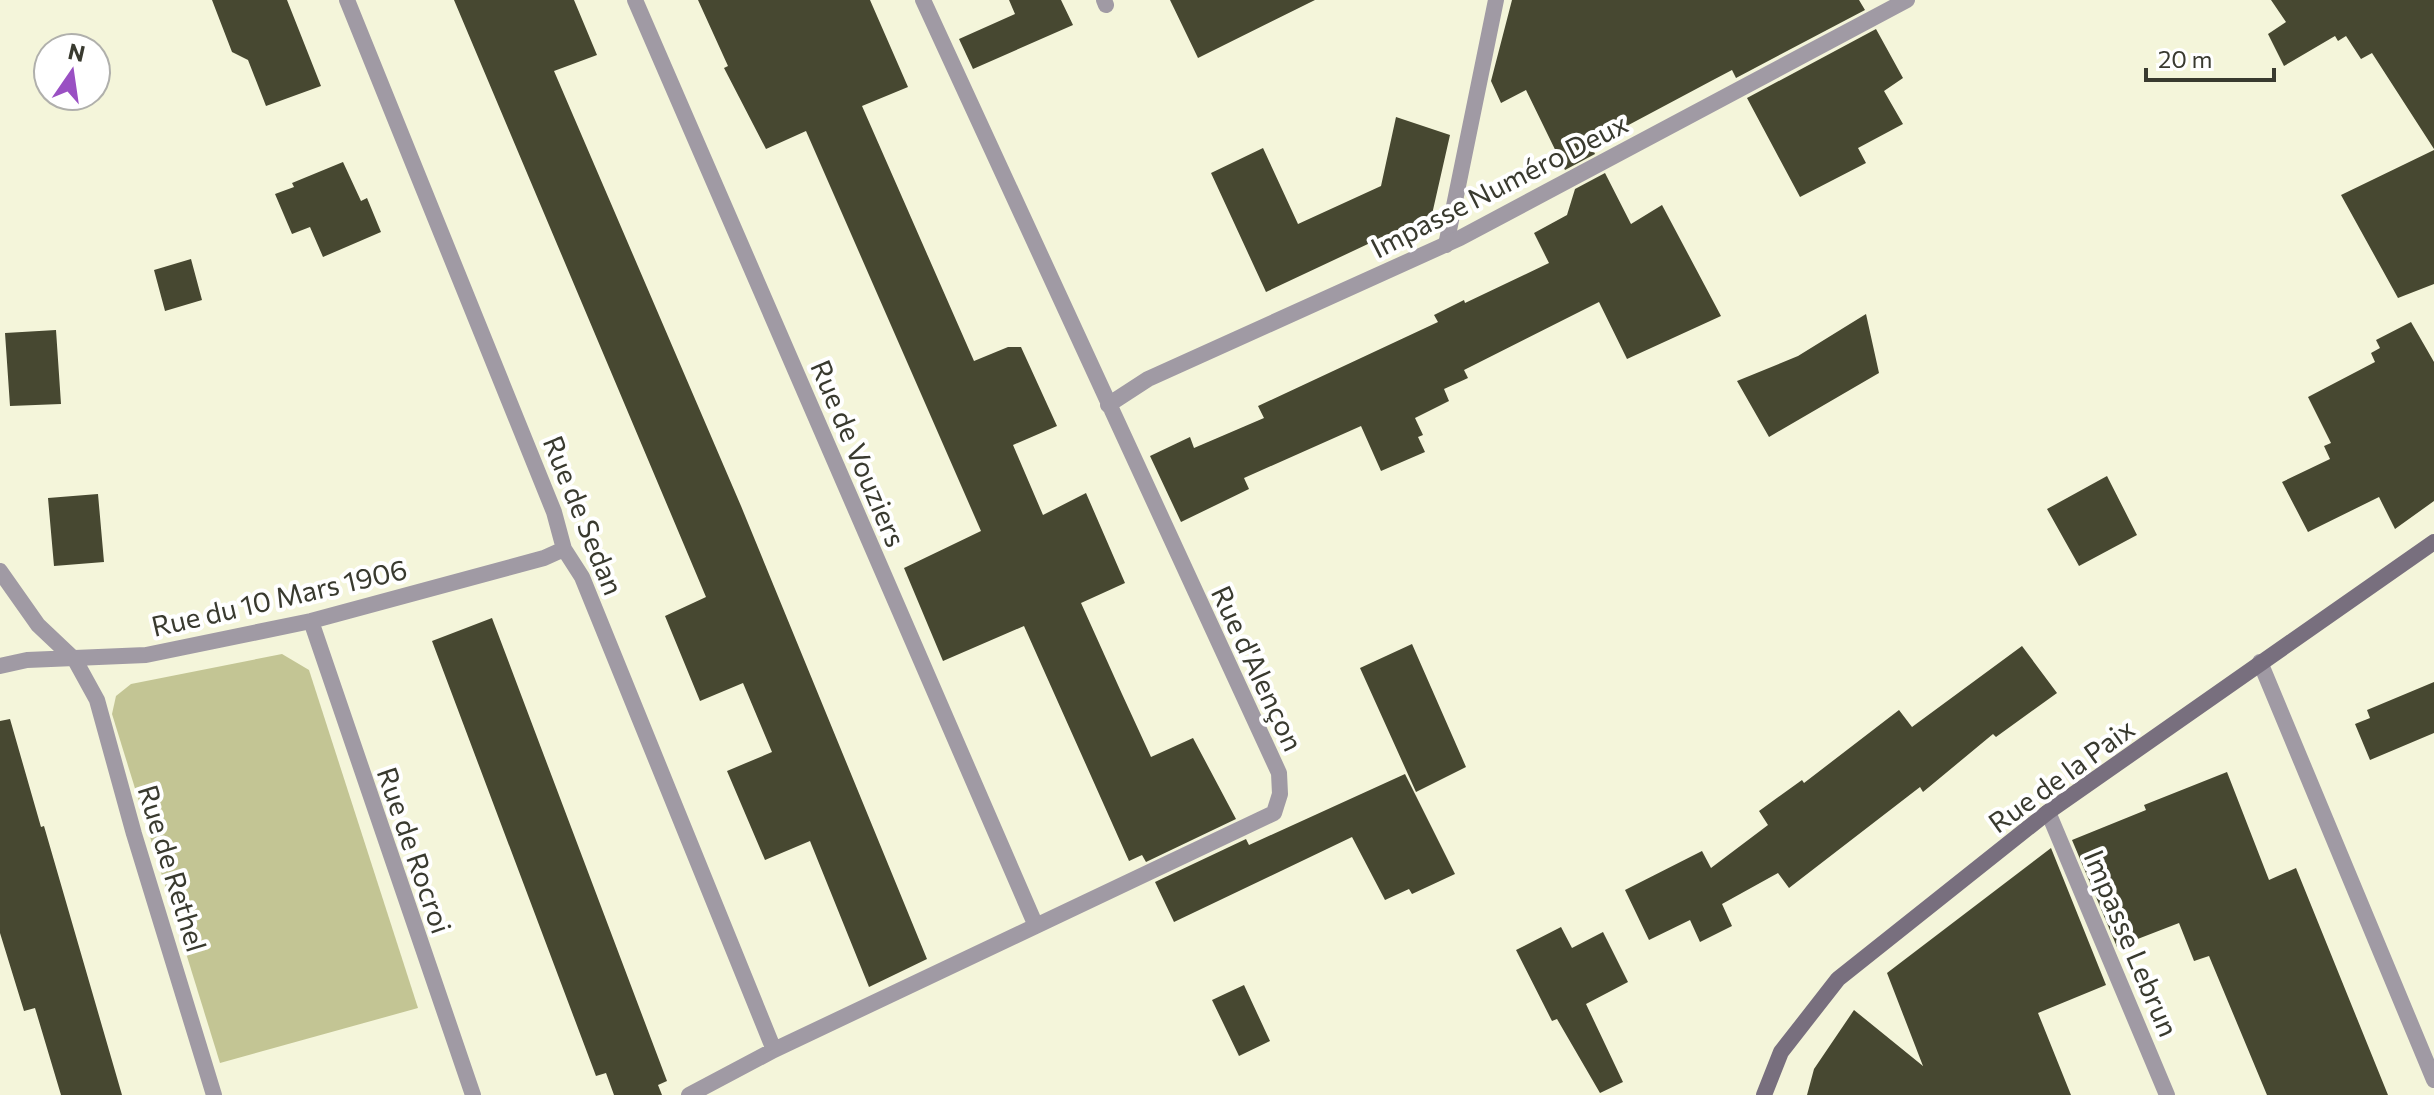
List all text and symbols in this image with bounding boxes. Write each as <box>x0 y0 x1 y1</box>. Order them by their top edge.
north arrow <box>32 32 112 112</box>
scale bar <box>2146 32 2274 82</box>
text: N <box>66 37 88 67</box>
text: 20 m <box>2158 44 2212 73</box>
street label: Impasse Numéro Deux <box>1365 105 1633 265</box>
street label: Rue de Vouziers <box>804 354 914 552</box>
street label: Rue de Sedan <box>537 430 631 600</box>
street label: Rue du 10 Mars 1906 <box>148 551 410 643</box>
street label: Rue d'Alençon <box>1205 580 1311 756</box>
street label: Rue de la Paix <box>1981 711 2141 839</box>
street label: Rue de Rocroi <box>371 762 459 938</box>
street label: Rue de Rethel <box>132 781 214 955</box>
street label: Impasse Lebrun <box>2077 845 2187 1041</box>

